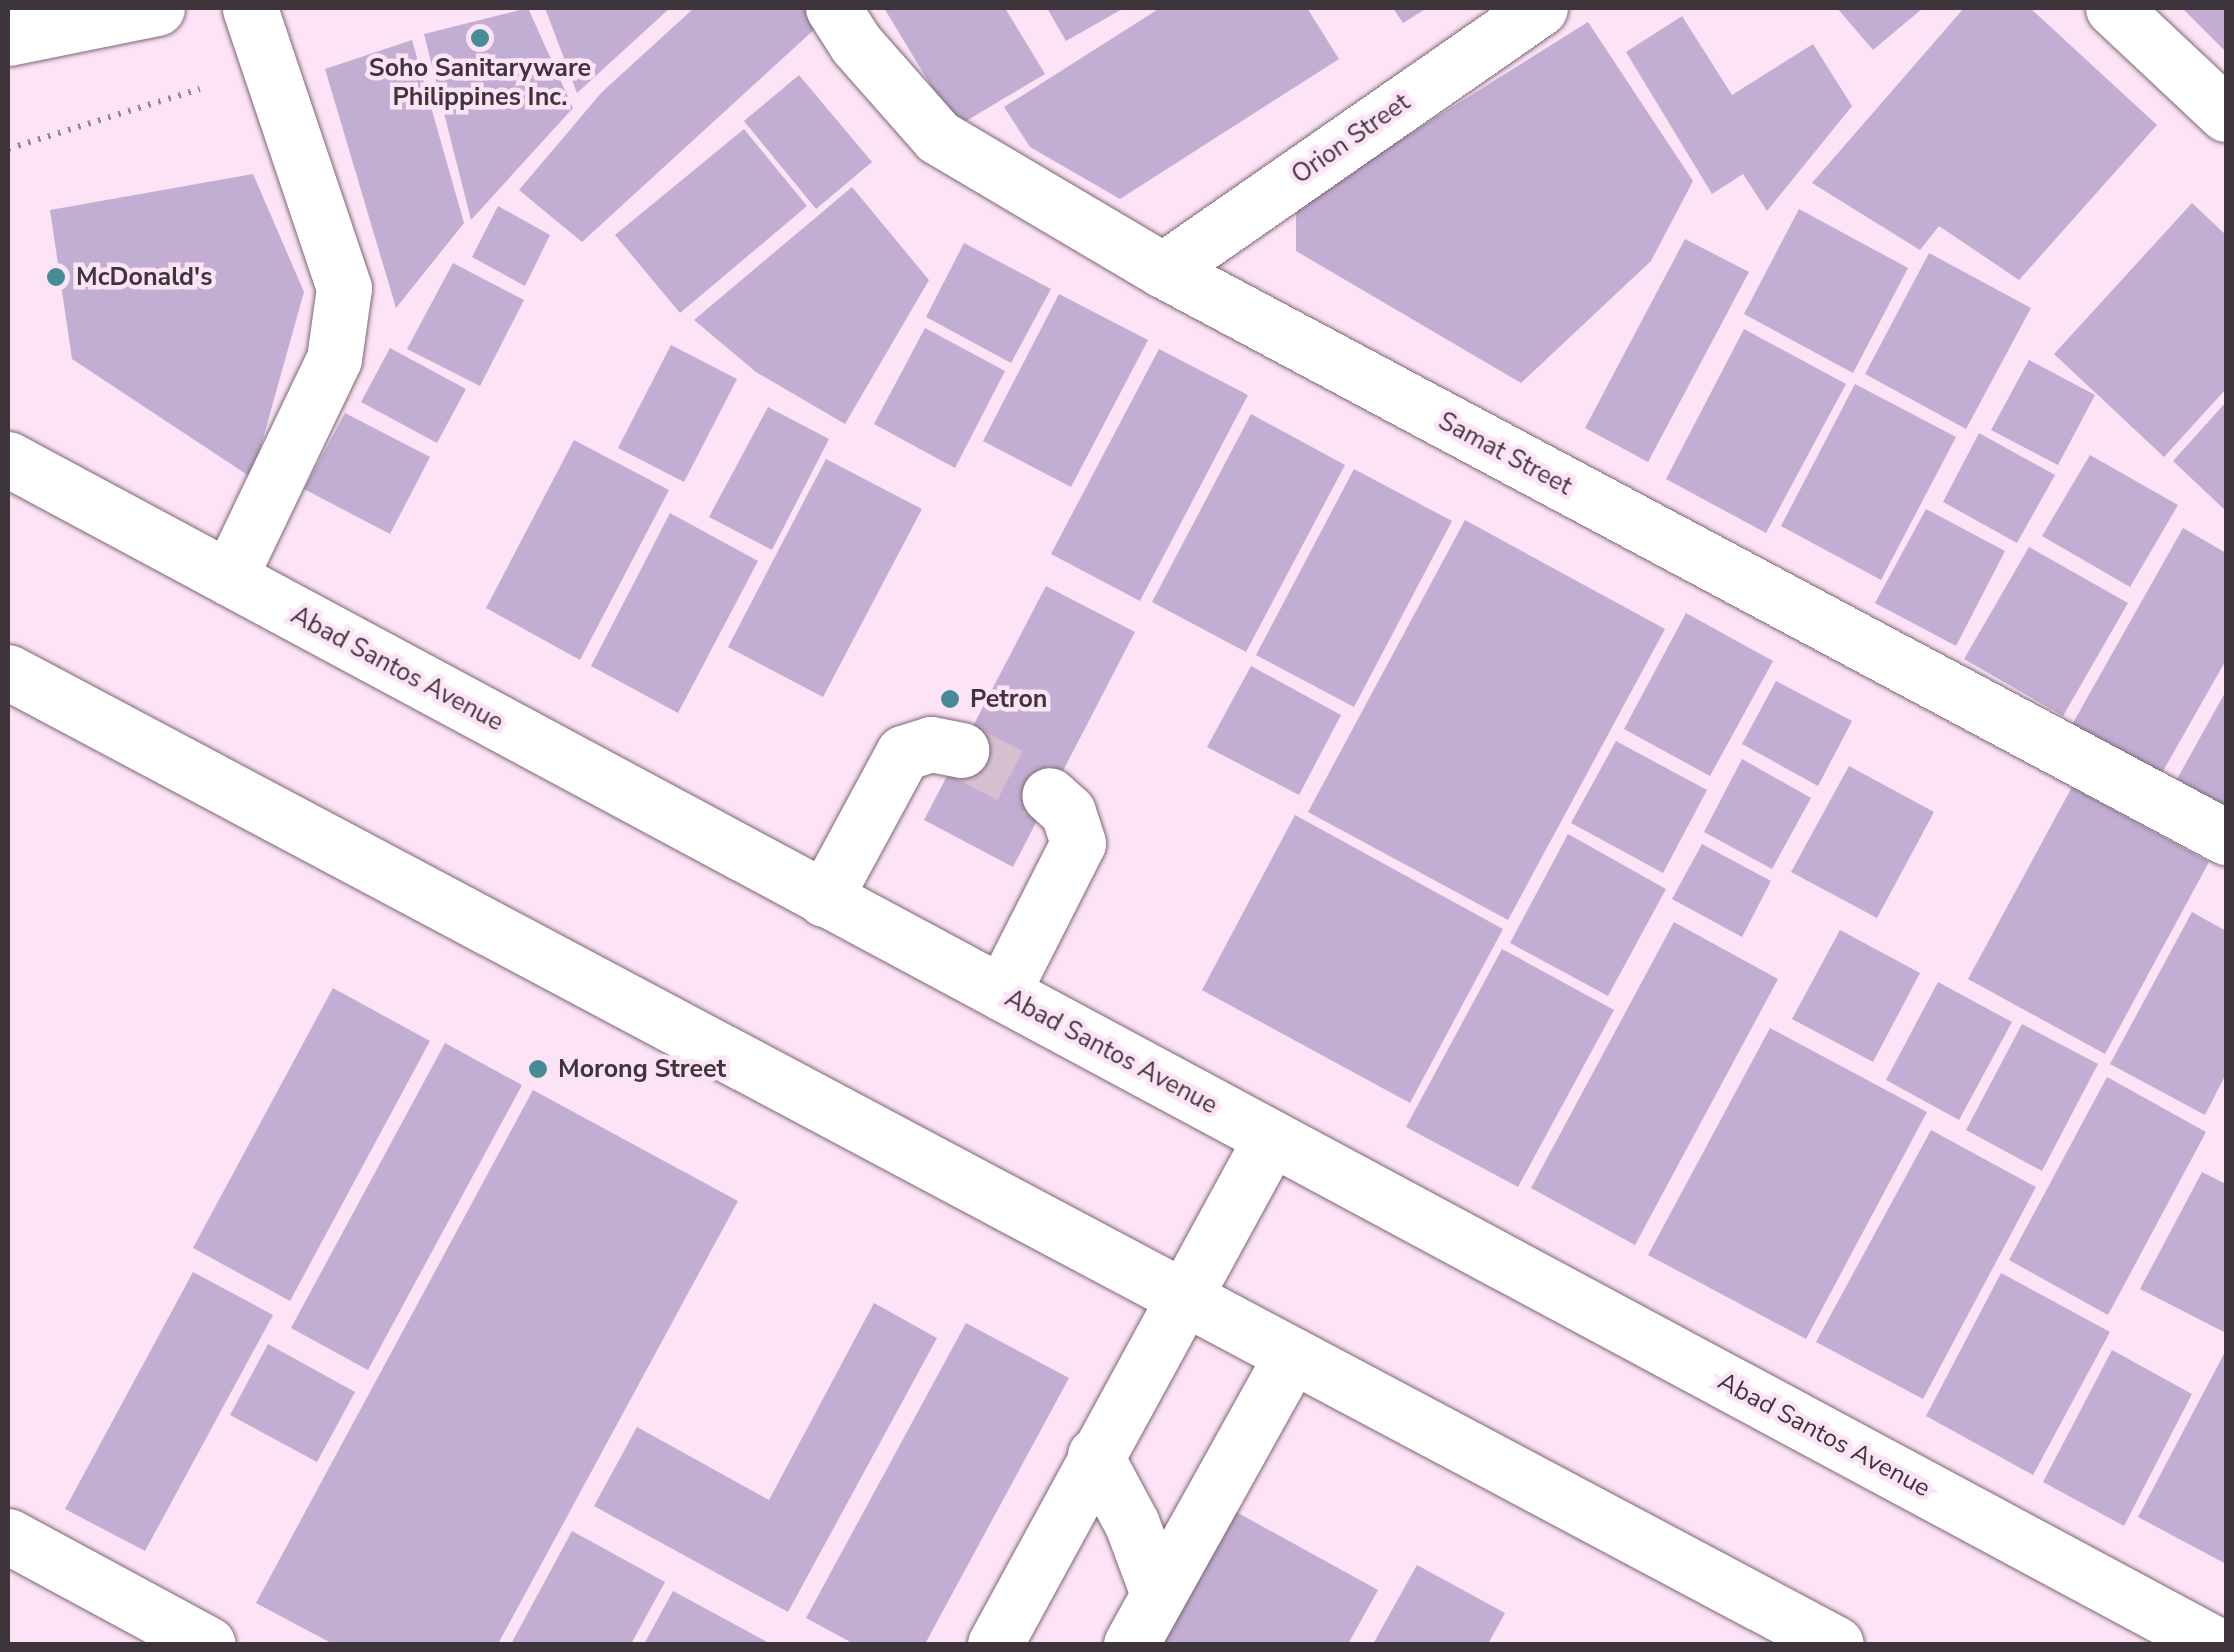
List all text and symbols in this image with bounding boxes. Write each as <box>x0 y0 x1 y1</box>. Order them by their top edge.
marker: Soho Sanitaryware Philippines Inc. <box>469 27 491 49</box>
place label: Soho Sanitaryware Philippines Inc. <box>369 54 591 113</box>
street label: Orion Street <box>1286 88 1416 190</box>
place label: McDonald's <box>76 262 212 292</box>
marker: McDonald's <box>45 266 67 288</box>
street label: Samat Street <box>1433 406 1577 502</box>
street label: Abad Santos Avenue <box>286 600 508 738</box>
place label: Petron <box>970 684 1047 714</box>
marker: Petron <box>939 688 961 710</box>
street label: Abad Santos Avenue <box>1000 983 1222 1121</box>
place label: Morong Street <box>558 1054 726 1084</box>
marker: Morong Street <box>527 1058 549 1080</box>
street label: Abad Santos Avenue <box>1713 1366 1935 1504</box>

